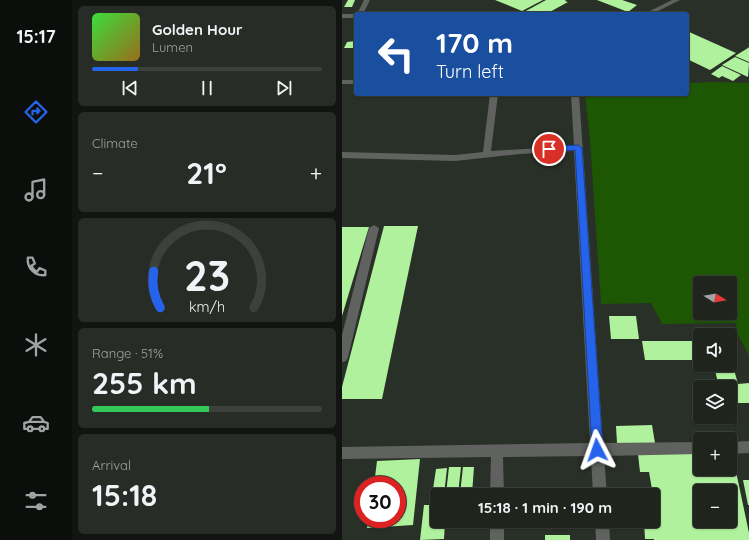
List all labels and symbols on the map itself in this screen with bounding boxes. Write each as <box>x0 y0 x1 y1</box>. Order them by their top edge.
pin <box>532 132 566 166</box>
north arrow <box>693 276 737 320</box>
position arrow <box>576 429 618 471</box>
speed limit sign: 30 <box>354 476 406 528</box>

